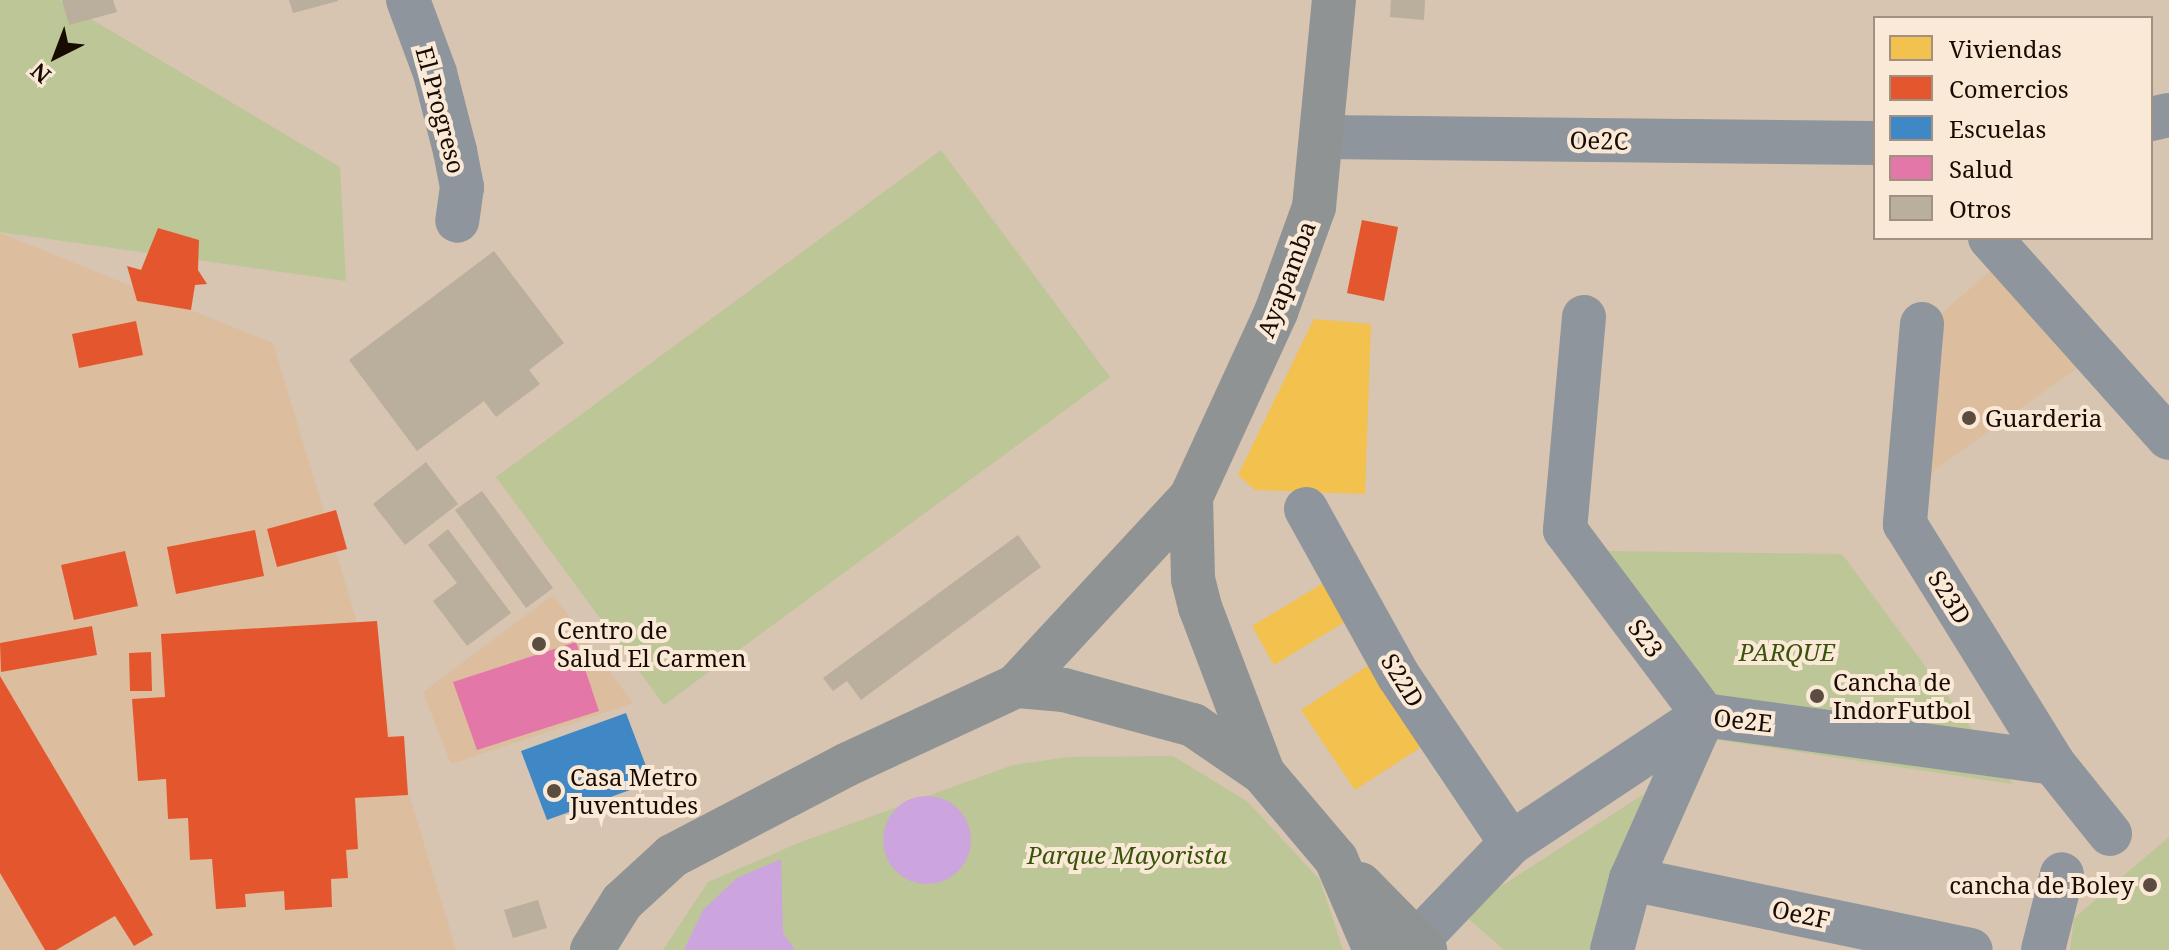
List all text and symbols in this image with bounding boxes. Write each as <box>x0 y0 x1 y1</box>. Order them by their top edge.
north arrow <box>16 16 96 96</box>
legend <box>1873 16 2153 240</box>
text: Viviendas <box>1949 32 2062 65</box>
street label: El Progreso <box>410 43 472 177</box>
text: N <box>23 57 56 91</box>
text: Comercios <box>1949 72 2069 105</box>
text: Escuelas <box>1949 112 2046 145</box>
street label: Oe2C <box>1569 125 1629 155</box>
text: Salud <box>1949 152 2013 185</box>
text: Otros <box>1949 192 2011 225</box>
street label: Ayapamba <box>1251 217 1321 341</box>
place label: Guarderia <box>1985 404 2102 432</box>
marker: Guarderia <box>1960 409 1978 427</box>
street label: S23D <box>1923 565 1977 629</box>
street label: S23 <box>1622 613 1670 663</box>
place label: Centro de Salud El Carmen <box>557 616 746 672</box>
marker: Centro de Salud El Carmen <box>528 633 550 655</box>
park label: PARQUE <box>1739 638 1835 666</box>
street label: S22D <box>1376 648 1430 712</box>
place label: Cancha de IndorFutbol <box>1833 668 1971 724</box>
marker: Cancha de IndorFutbol <box>1808 687 1826 705</box>
street label: Oe2E <box>1712 703 1774 737</box>
place label: Casa Metro Juventudes <box>570 763 698 819</box>
marker: Casa Metro Juventudes <box>545 782 563 800</box>
park label: Parque Mayorista <box>1027 841 1227 869</box>
place label: cancha de Boley <box>1949 871 2134 899</box>
marker: cancha de Boley <box>2141 876 2159 894</box>
street label: Oe2F <box>1770 894 1832 934</box>

